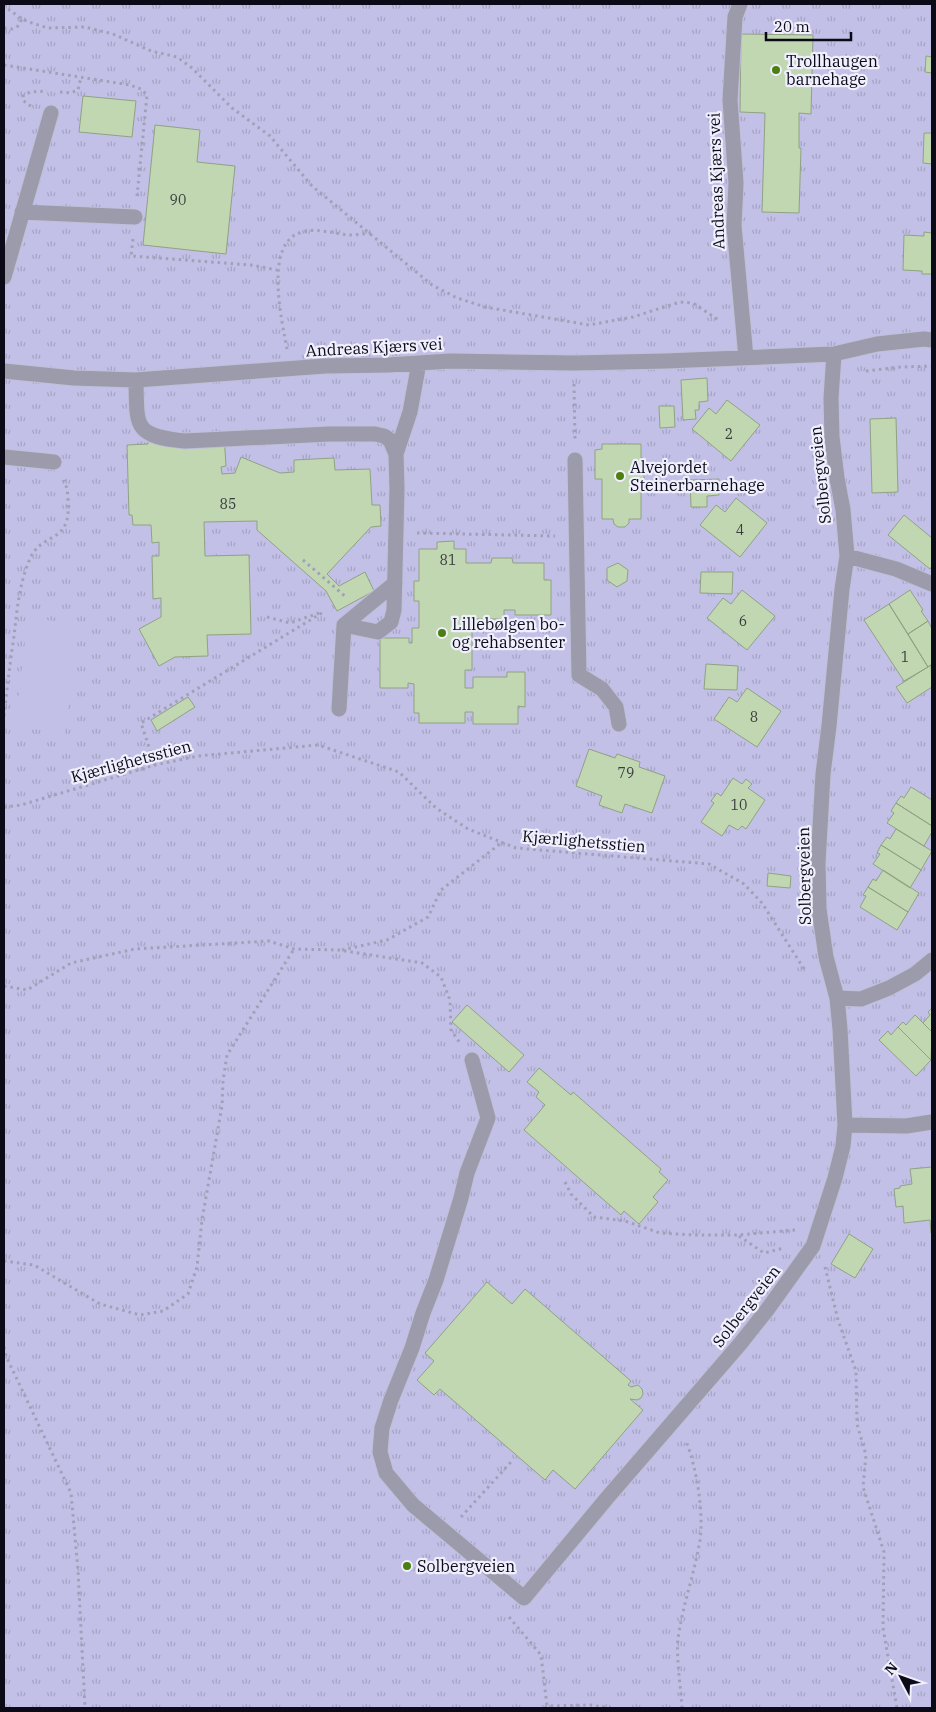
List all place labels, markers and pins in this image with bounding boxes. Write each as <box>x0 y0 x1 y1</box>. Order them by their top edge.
place label: Trollhaugen barnehage <box>786 51 878 89</box>
marker: Trollhaugen barnehage <box>770 64 782 76</box>
place label: Alvejordet Steinerbarnehage <box>630 457 765 495</box>
marker: Alvejordet Steinerbarnehage <box>614 470 626 482</box>
place label: Lillebølgen bo- og rehabsenter <box>452 614 565 652</box>
marker: Lillebølgen bo- og rehabsenter <box>436 627 448 639</box>
place label: Solbergveien <box>417 1556 515 1576</box>
marker: Solbergveien <box>401 1560 413 1572</box>

